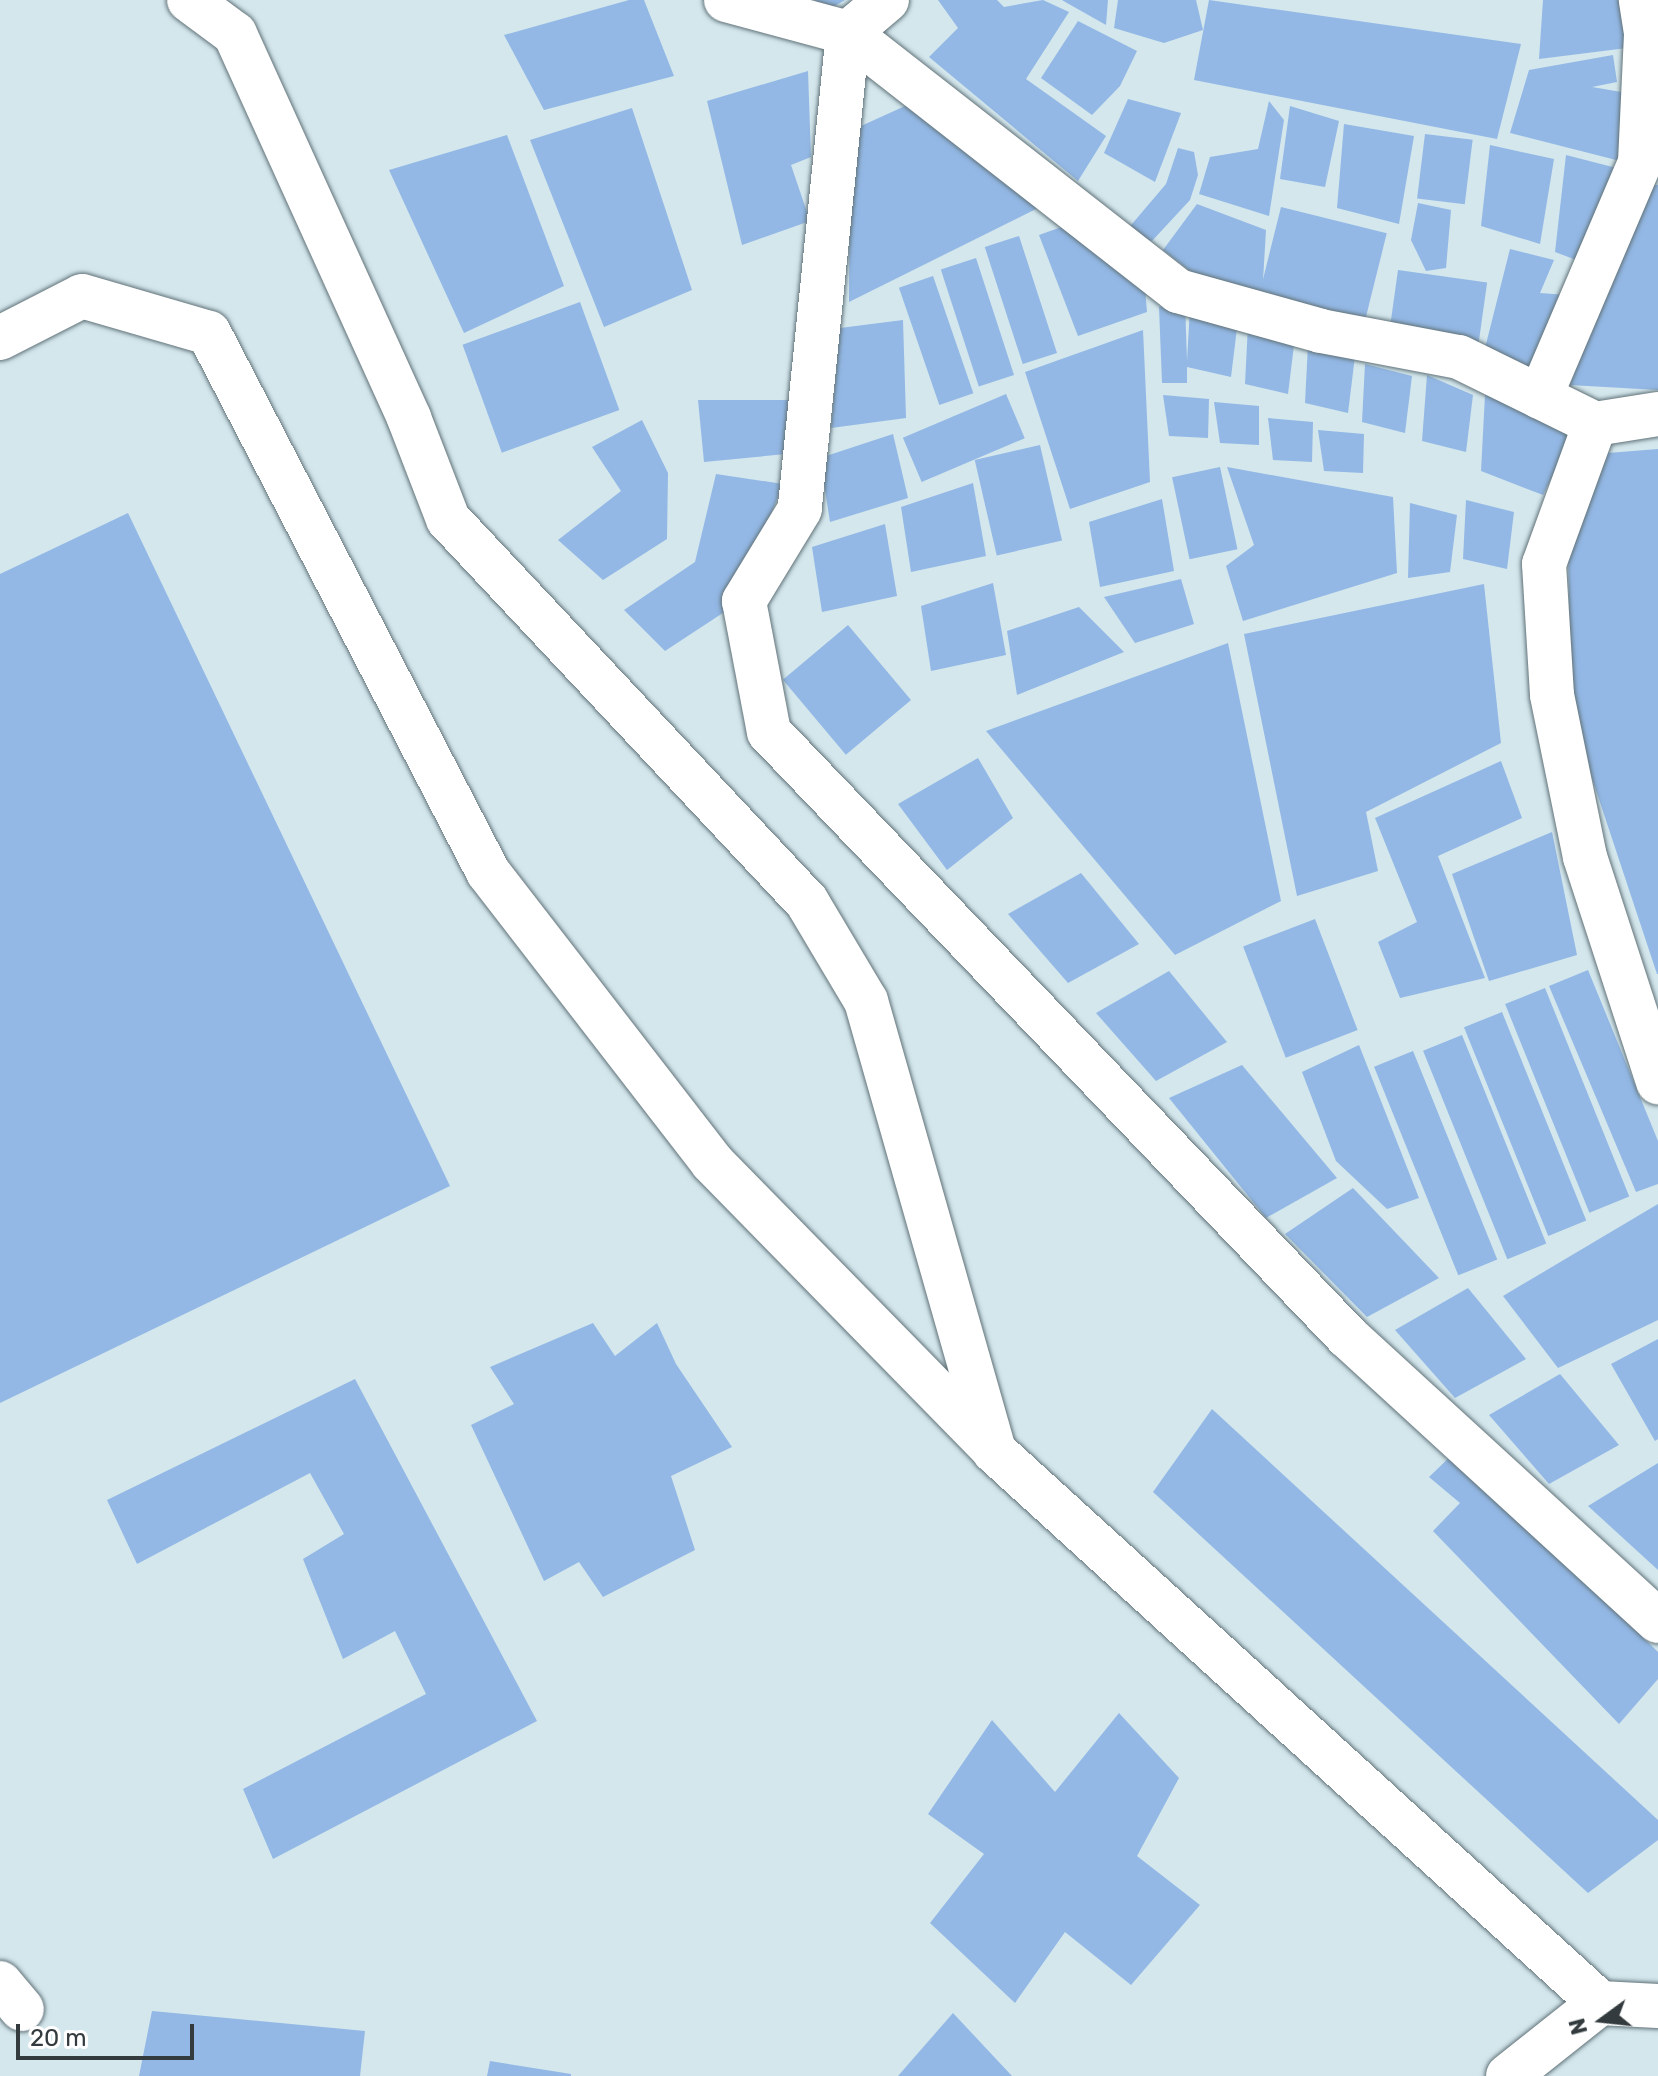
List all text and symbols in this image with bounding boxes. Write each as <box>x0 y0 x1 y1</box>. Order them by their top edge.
north arrow <box>1562 1980 1642 2060</box>
scale bar <box>20 2008 198 2058</box>
text: N <box>1563 2015 1593 2037</box>
text: 20 m <box>30 2024 87 2052</box>

